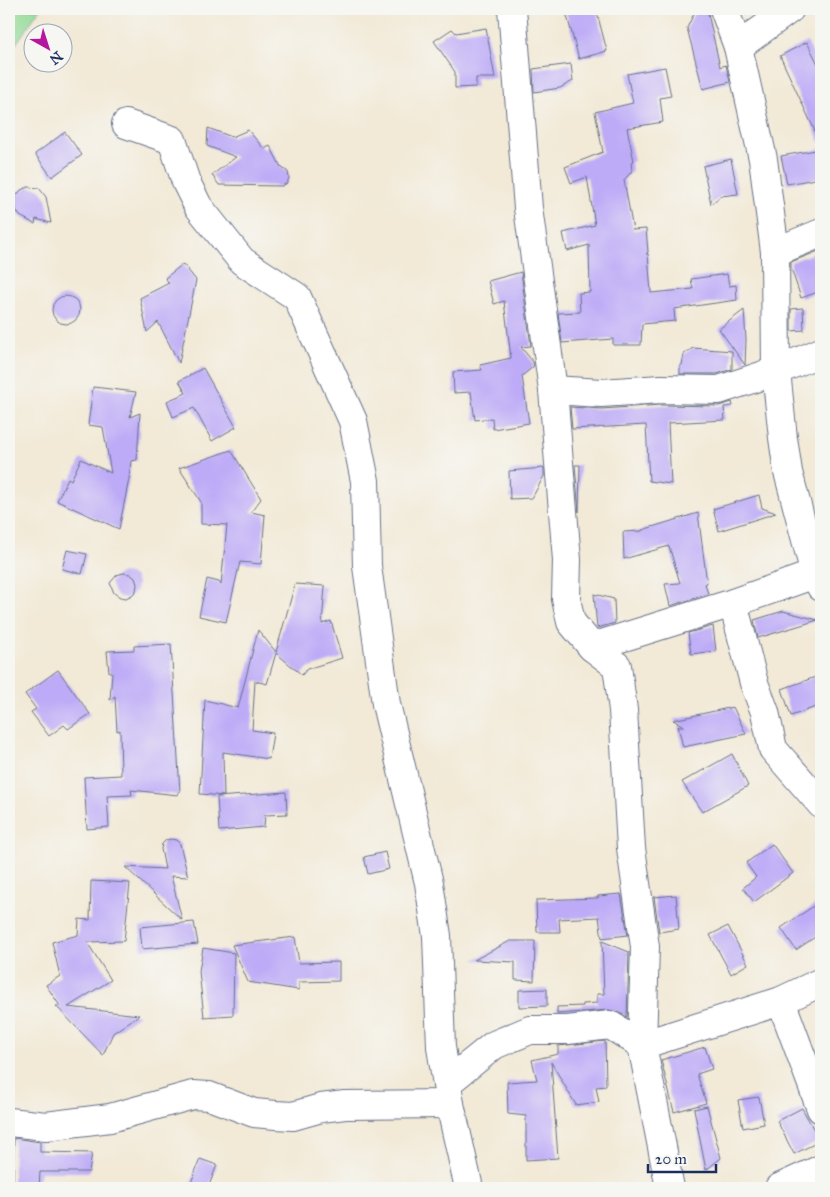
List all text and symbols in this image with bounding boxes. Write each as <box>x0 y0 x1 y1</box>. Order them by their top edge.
north arrow <box>22 22 72 72</box>
text: N <box>46 47 66 68</box>
scale bar <box>648 1142 715 1174</box>
text: 20 m <box>655 1150 687 1168</box>

